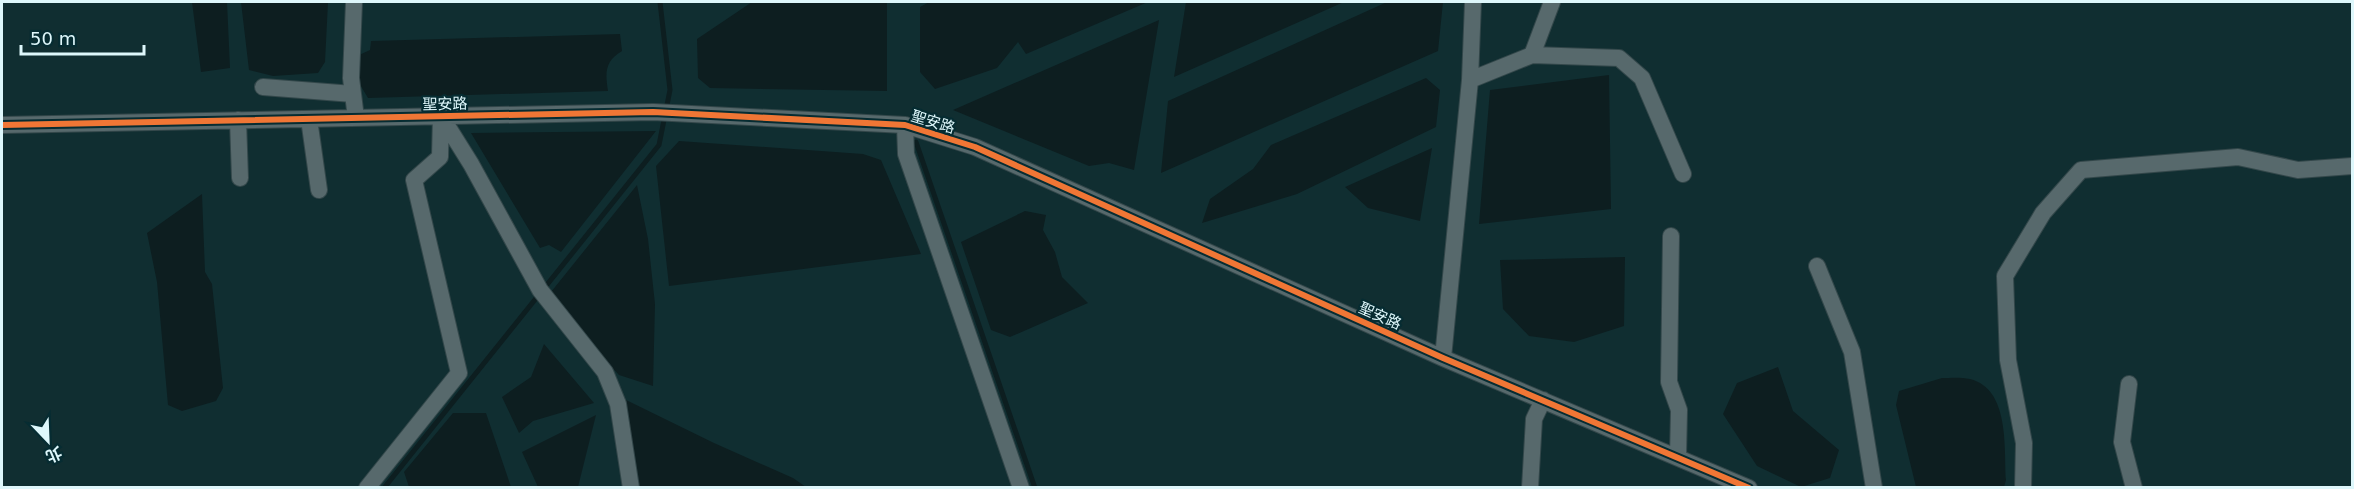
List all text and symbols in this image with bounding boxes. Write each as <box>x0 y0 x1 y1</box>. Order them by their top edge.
scale bar <box>21 18 144 56</box>
text: 50 m <box>30 28 76 49</box>
street label: 聖安路 <box>422 95 468 113</box>
street label: 聖安路 <box>909 107 957 137</box>
street label: 聖安路 <box>1356 299 1404 333</box>
north arrow <box>18 411 78 471</box>
text: 北 <box>43 442 65 466</box>

